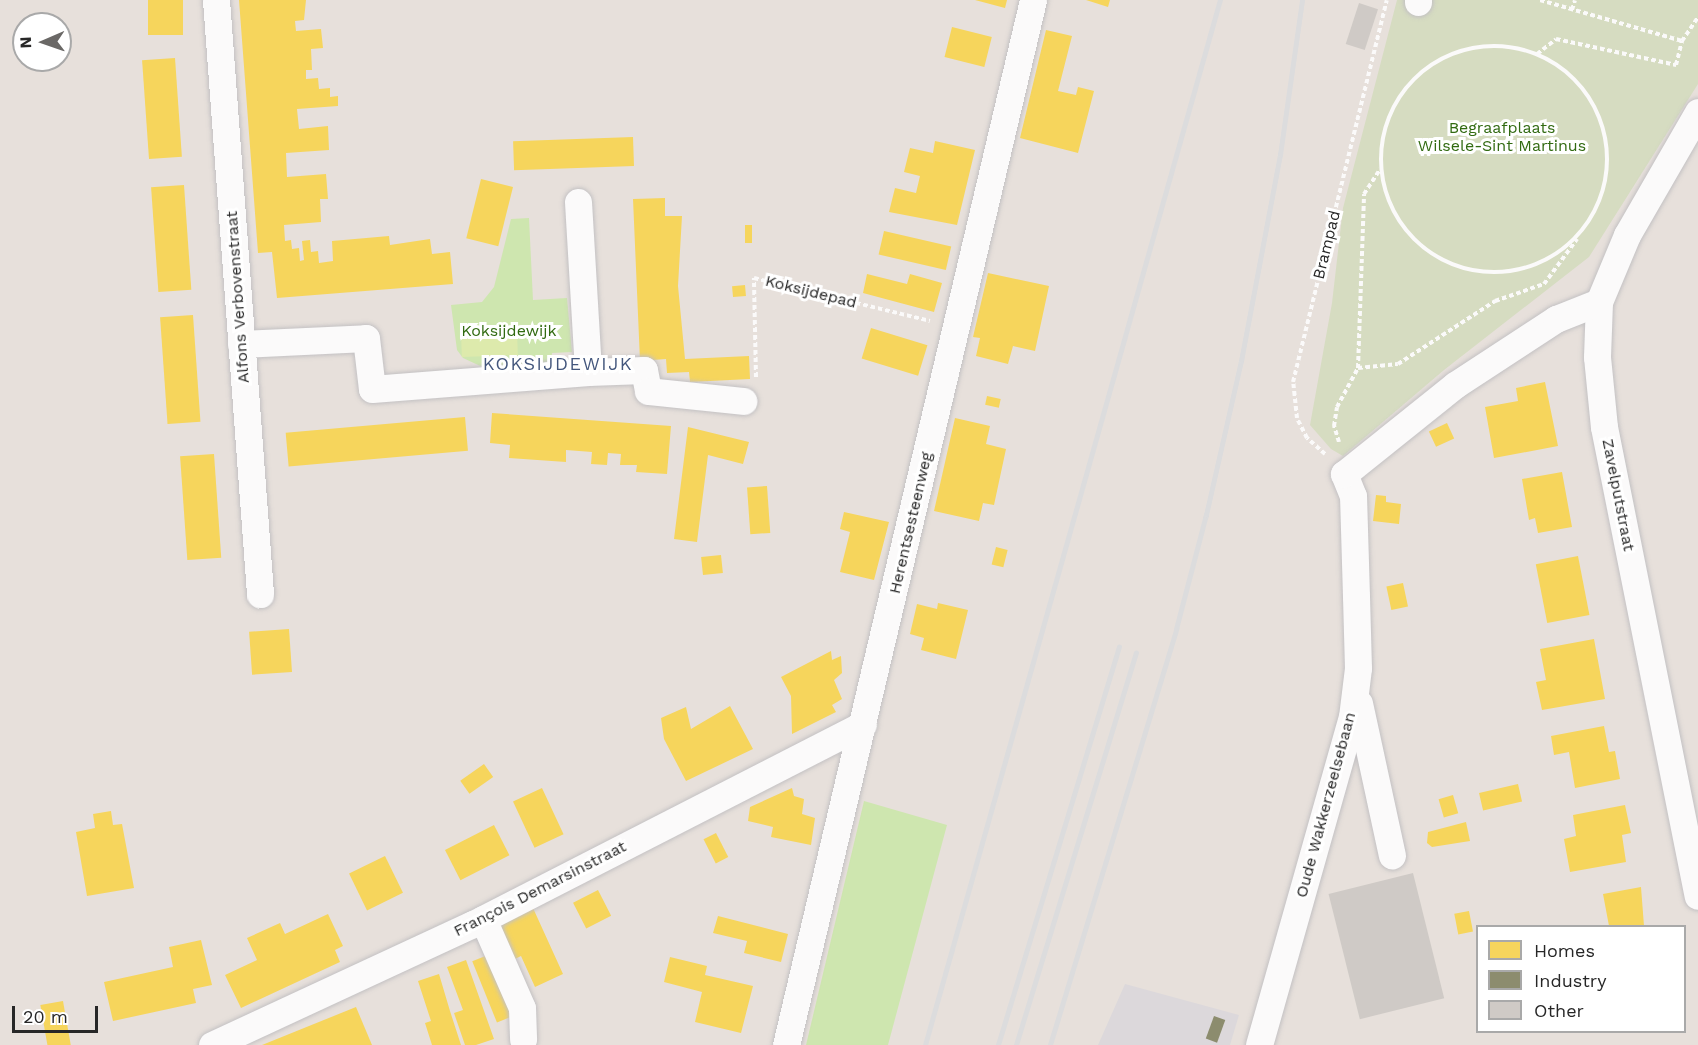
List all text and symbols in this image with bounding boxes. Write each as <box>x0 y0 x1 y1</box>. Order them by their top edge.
north arrow <box>12 12 72 72</box>
text: N <box>16 36 35 49</box>
park label: Begraafplaats Wilsele-Sint Martinus <box>1418 118 1586 156</box>
street label: Brampad <box>1309 209 1345 281</box>
street label: Alfons Verbovenstraat <box>222 210 254 384</box>
street label: Koksijdepad <box>763 271 859 313</box>
park label: Koksijdewijk <box>461 321 557 341</box>
district label: KOKSIJDEWIJK <box>483 353 633 375</box>
street label: Zavelputstraat <box>1598 437 1638 553</box>
street label: Herentsesteenweg <box>885 450 937 596</box>
street label: Oude Wakkerzeelsebaan <box>1292 710 1360 900</box>
street label: François Demarsinstraat <box>451 837 629 941</box>
legend <box>1476 925 1686 1033</box>
text: Homes <box>1534 940 1595 961</box>
text: Industry <box>1534 970 1606 991</box>
scale bar <box>15 994 100 1032</box>
text: Other <box>1534 1000 1584 1021</box>
text: 20 m <box>23 1006 68 1027</box>

